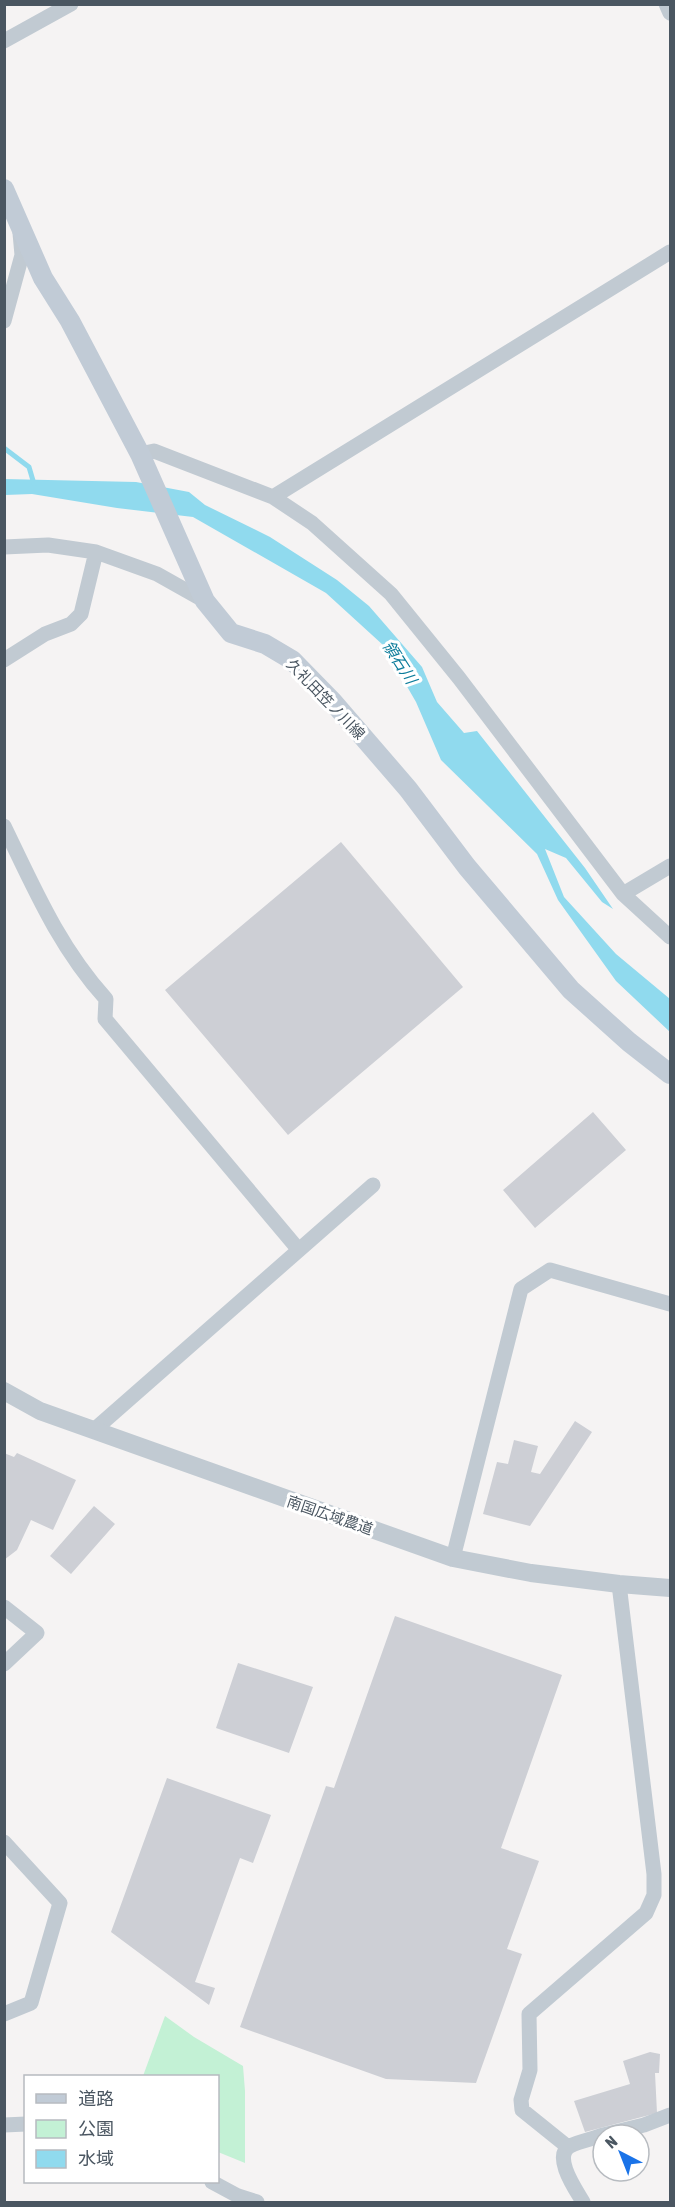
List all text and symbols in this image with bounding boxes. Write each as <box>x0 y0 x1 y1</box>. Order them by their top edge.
water label: 領石川 <box>379 637 422 689</box>
street label: 久礼田笠ノ川線 <box>283 655 369 743</box>
street label: 南国広域農道 <box>285 1492 375 1538</box>
legend <box>24 2075 219 2183</box>
text: 道路 <box>78 2088 114 2109</box>
text: 公園 <box>78 2118 114 2139</box>
north arrow <box>591 2123 651 2183</box>
text: N <box>601 2132 620 2152</box>
text: 水域 <box>78 2148 114 2169</box>

